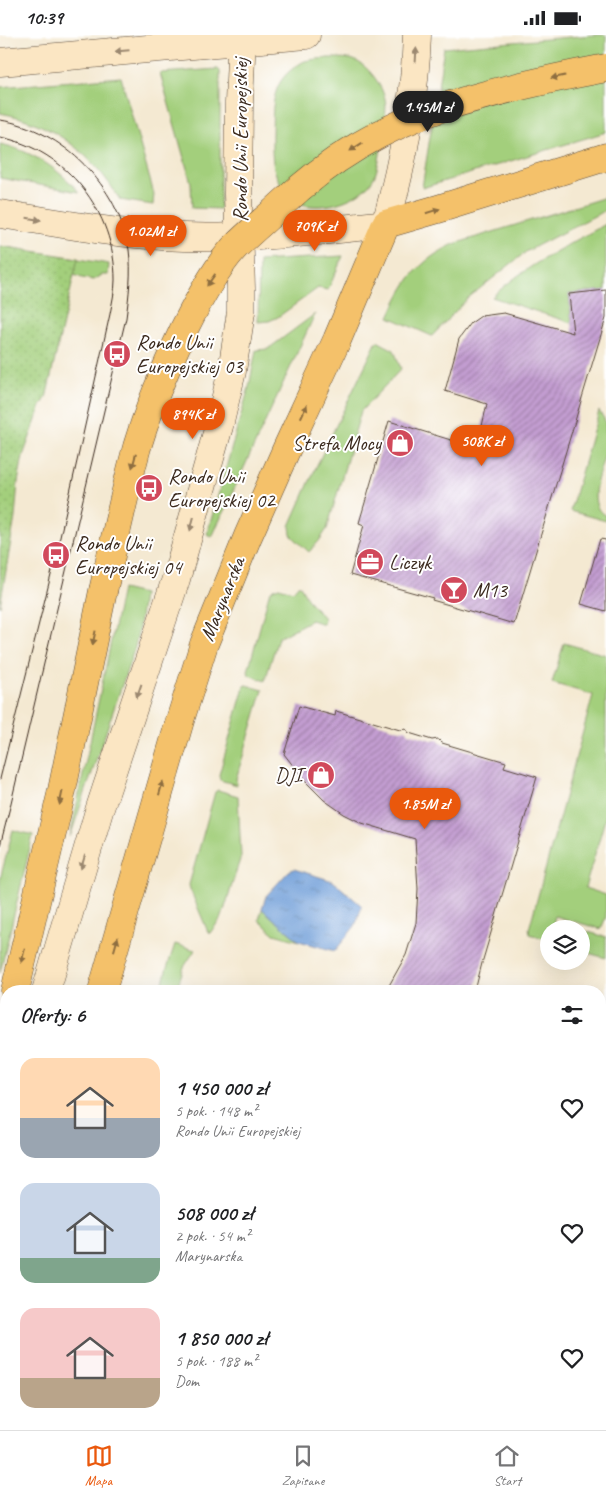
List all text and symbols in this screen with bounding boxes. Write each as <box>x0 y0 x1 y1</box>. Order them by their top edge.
text: 10:39 <box>25 6 63 30</box>
one-way arrow <box>114 47 130 55</box>
one-way arrow <box>413 47 421 63</box>
street label: Rondo Unii Europejskiej <box>227 55 253 222</box>
one-way arrow <box>550 74 566 82</box>
pin: 1.45M zł <box>376 91 480 133</box>
text: 1.45M zł <box>404 97 452 117</box>
one-way arrow <box>349 143 363 152</box>
one-way arrow <box>426 206 441 214</box>
pin: 709K zł <box>269 209 361 252</box>
pin: 1.02M zł <box>99 215 203 257</box>
one-way arrow <box>26 216 42 224</box>
text: 709K zł <box>294 216 336 236</box>
text: 1.02M zł <box>127 221 175 241</box>
one-way arrow <box>206 273 216 287</box>
place label: Rondo Unii Europejskiej 03 <box>136 329 244 379</box>
bus stop icon: Rondo Unii Europejskiej 03 <box>102 339 132 369</box>
pin: 894K zł <box>147 397 239 440</box>
text: 894K zł <box>172 404 214 424</box>
one-way arrow <box>300 404 308 418</box>
pin: 508K zł <box>436 425 528 467</box>
shop icon: Strefa Mocy <box>385 428 415 458</box>
place label: Strefa Mocy <box>292 430 383 456</box>
text: 508K zł <box>461 431 503 451</box>
one-way arrow <box>130 453 138 468</box>
place label: Rondo Unii Europejskiej 02 <box>168 463 276 513</box>
bus stop icon: Rondo Unii Europejskiej 02 <box>134 473 164 503</box>
one-way arrow <box>187 517 195 532</box>
place label: Rondo Unii Europejskiej 04 <box>75 530 184 580</box>
bus stop icon: Rondo Unii Europejskiej 04 <box>41 540 71 570</box>
office icon: Liczyk <box>355 547 385 577</box>
place label: Liczyk <box>389 549 433 575</box>
street label: Marynarska <box>193 551 251 645</box>
bar icon: M13 <box>439 575 469 605</box>
place label: M13 <box>473 577 509 603</box>
one-way arrow <box>89 631 97 647</box>
one-way arrow <box>135 683 143 698</box>
shop icon: DJI <box>306 760 336 790</box>
place label: DJI <box>275 762 307 788</box>
one-way arrow <box>157 781 165 796</box>
pin: 1.85M zł <box>373 787 477 830</box>
one-way arrow <box>56 790 64 806</box>
text: 1.85M zł <box>401 794 449 814</box>
one-way arrow <box>79 854 87 869</box>
map controls <box>540 920 590 970</box>
button: layers <box>540 920 590 970</box>
one-way arrow <box>112 937 120 952</box>
one-way arrow <box>19 948 27 963</box>
icon: filters <box>558 1001 586 1029</box>
text: Oferty: 6 <box>20 1002 85 1028</box>
text: 1 450 000 zł <box>175 1075 267 1101</box>
icon: home <box>60 1078 120 1138</box>
icon: heart <box>558 1094 586 1122</box>
text: 5 pok. · 148 m² <box>175 1101 257 1121</box>
text: Rondo Unii Europejskiej <box>175 1121 300 1141</box>
text: 508 000 zł <box>175 1200 253 1226</box>
icon: home <box>60 1203 120 1263</box>
icon: heart <box>558 1219 586 1247</box>
text: 2 pok. · 54 m² <box>175 1226 250 1246</box>
text: Marynarska <box>175 1246 242 1266</box>
text: 1 850 000 zł <box>175 1325 267 1351</box>
icon: home <box>60 1328 120 1388</box>
icon: heart <box>558 1344 586 1372</box>
text: 5 pok. · 188 m² <box>175 1351 257 1371</box>
text: Dom <box>175 1371 199 1391</box>
tab: Mapa <box>85 1442 113 1489</box>
tab: Zapisane <box>282 1442 324 1489</box>
tab: Start <box>493 1442 521 1489</box>

